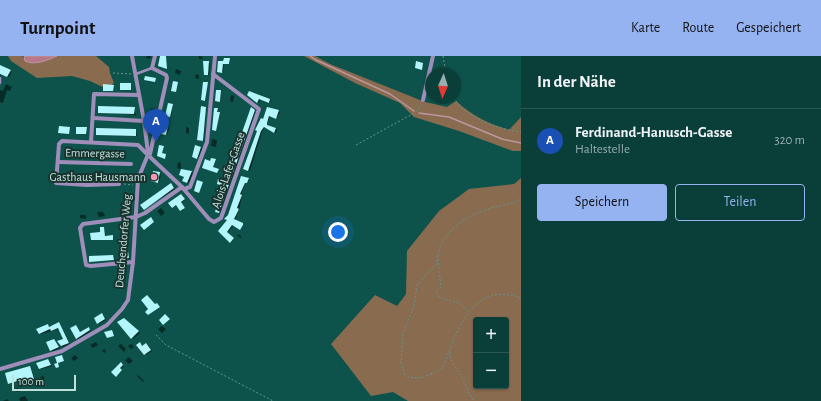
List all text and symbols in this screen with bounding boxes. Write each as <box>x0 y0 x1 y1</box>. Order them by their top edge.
text: Turnpoint <box>20 19 95 38</box>
text: Karte <box>631 21 660 35</box>
text: Route <box>682 21 714 35</box>
text: Gespeichert <box>736 21 801 35</box>
north arrow <box>425 68 461 104</box>
text: In der Nähe <box>537 73 616 90</box>
pin: A <box>143 109 169 142</box>
text: Ferdinand-Hanusch-Gasse <box>575 125 732 140</box>
street label: Alois-Lafer-Gasse <box>209 130 247 210</box>
text: A <box>546 134 554 147</box>
text: 320 m <box>774 134 805 147</box>
text: Haltestelle <box>575 143 630 156</box>
street label: Emmergasse <box>65 146 125 160</box>
place label: Gasthaus Hausmann <box>49 171 146 183</box>
marker: Gasthaus Hausmann <box>149 172 159 182</box>
button: Speichern <box>537 184 667 221</box>
button: Teilen <box>675 184 805 221</box>
street label: Deuchendorfer Weg <box>113 193 133 288</box>
your location <box>328 222 348 242</box>
map controls <box>473 317 509 389</box>
button: + <box>473 317 509 353</box>
button: − <box>473 353 509 389</box>
scale bar <box>12 373 76 392</box>
text: 100 m <box>18 376 44 387</box>

